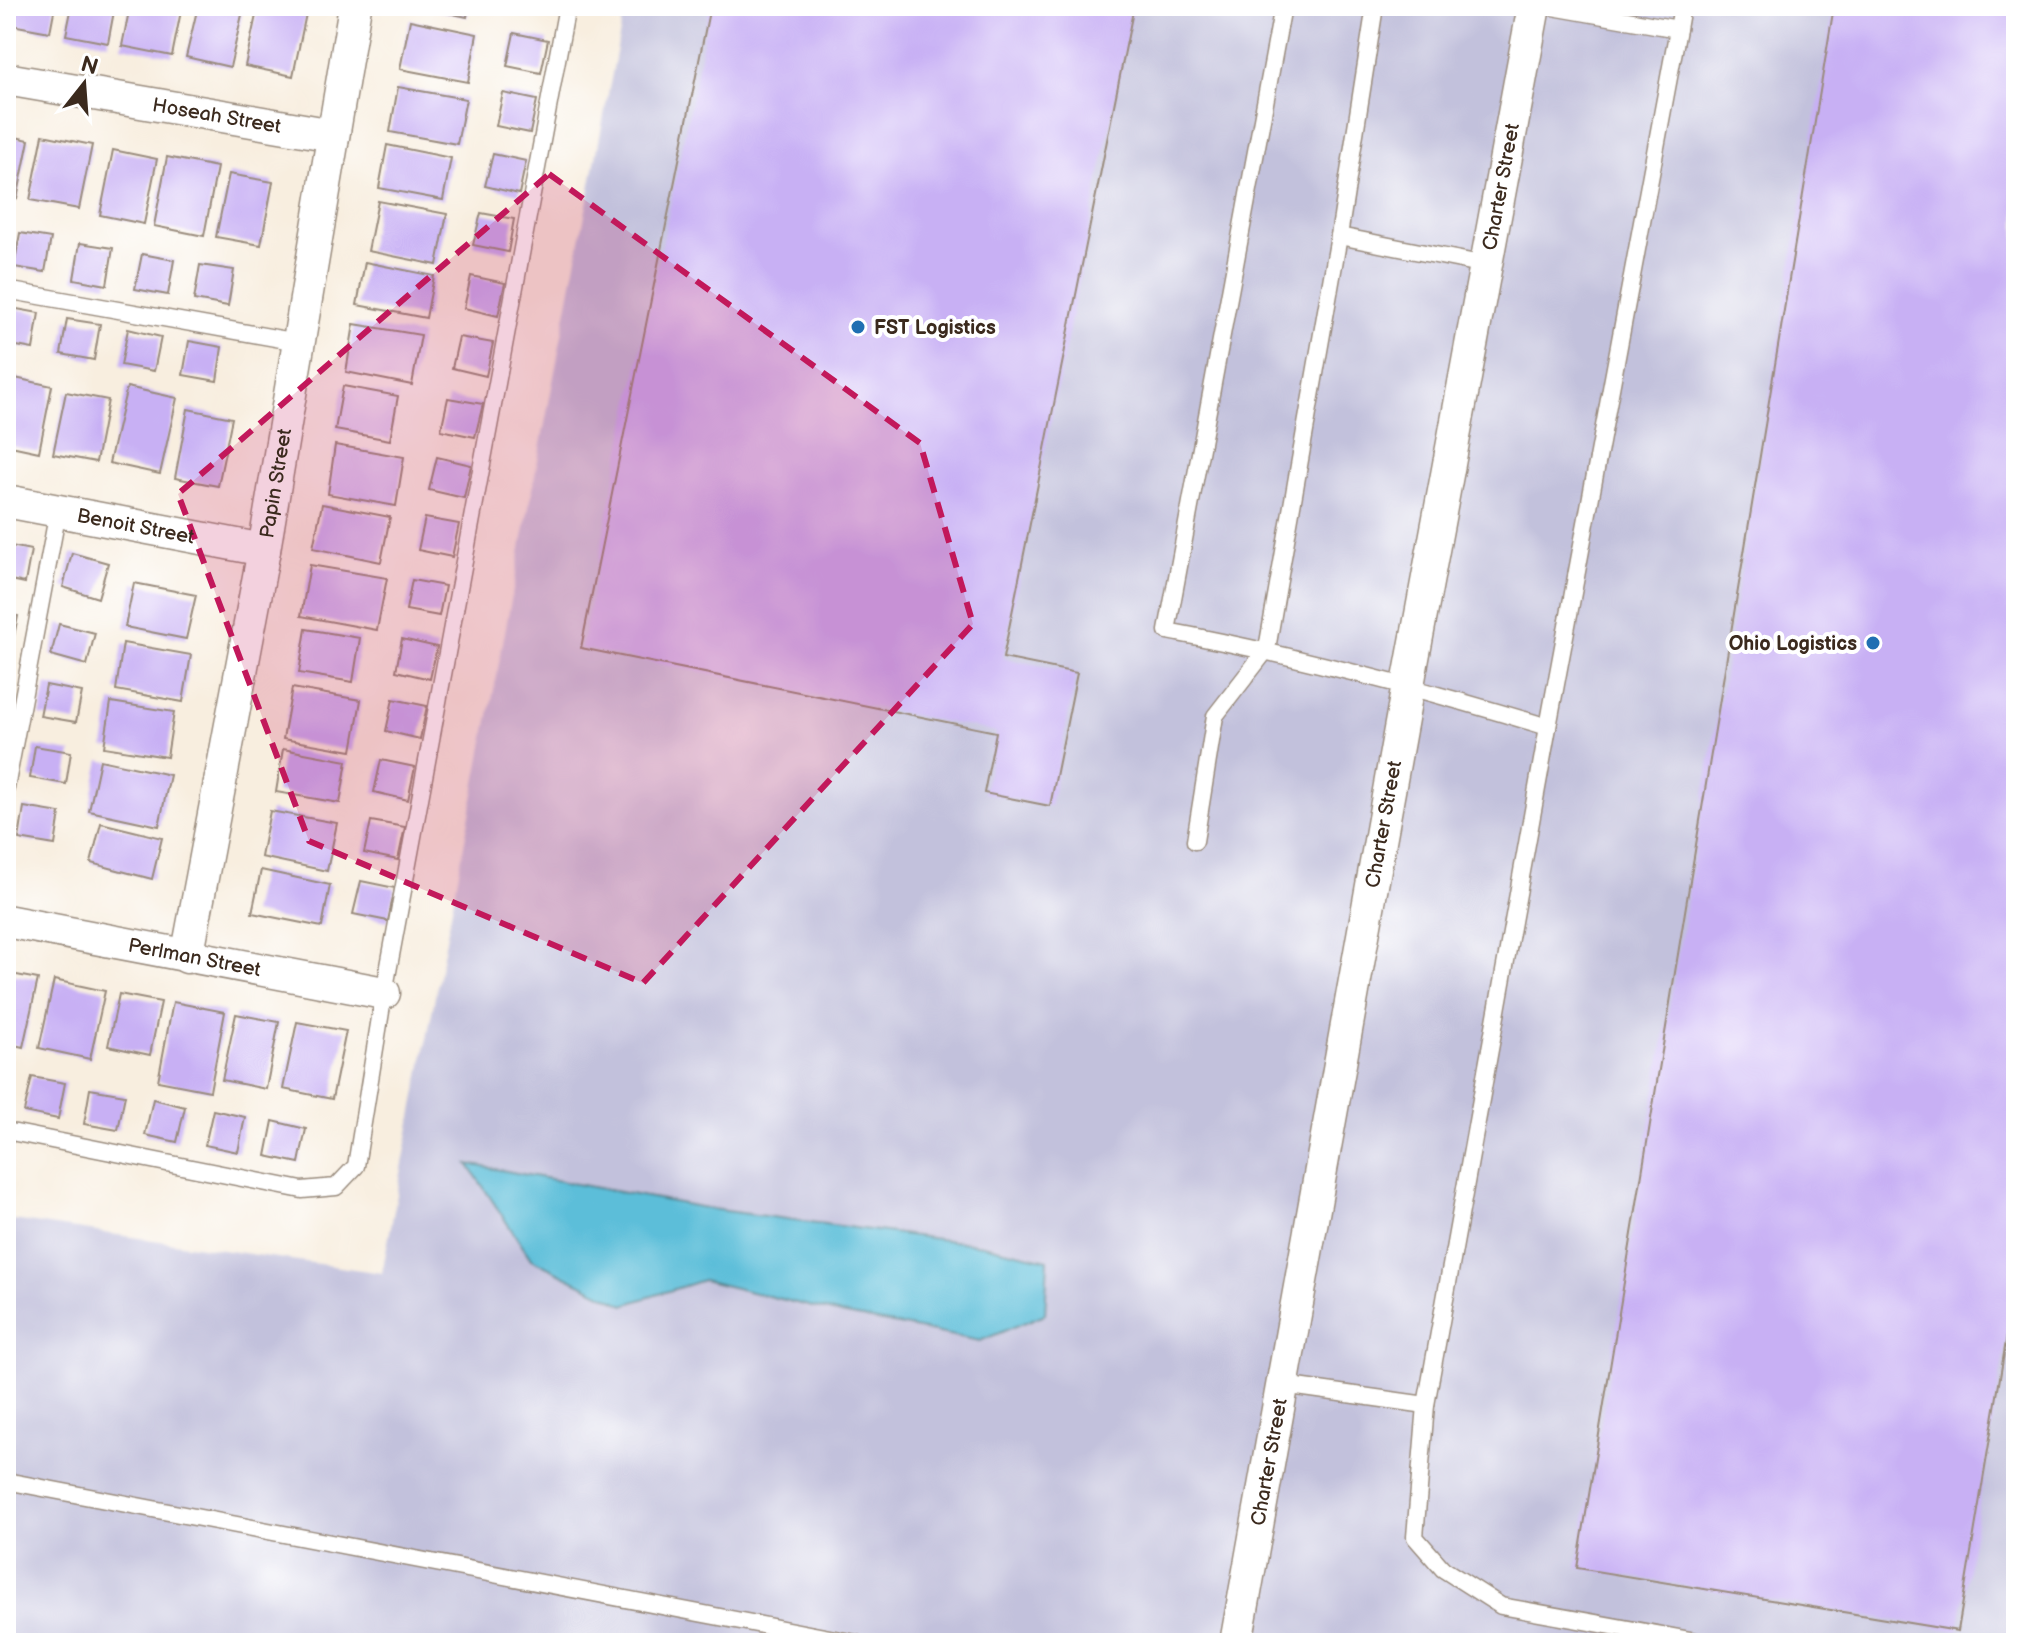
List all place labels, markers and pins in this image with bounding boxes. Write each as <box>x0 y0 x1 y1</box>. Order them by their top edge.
place label: FST Logistics <box>874 316 996 340</box>
marker: FST Logistics <box>849 318 867 336</box>
place label: Ohio Logistics <box>1729 632 1857 656</box>
marker: Ohio Logistics <box>1864 634 1882 652</box>

